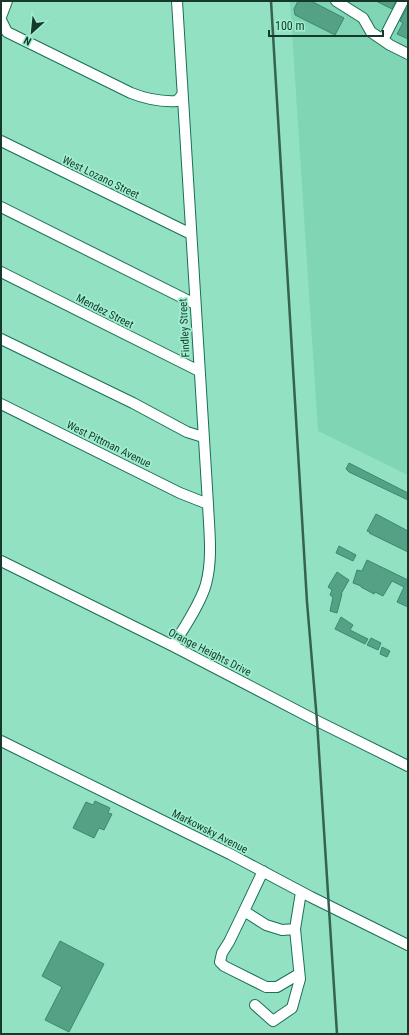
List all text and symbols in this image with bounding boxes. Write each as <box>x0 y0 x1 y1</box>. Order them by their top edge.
north arrow <box>12 12 52 52</box>
scale bar <box>269 12 383 38</box>
text: 100 m <box>275 19 305 33</box>
text: N <box>22 33 34 48</box>
street label: West Lozano Street <box>60 153 141 202</box>
street label: Mendez Street <box>74 291 136 331</box>
street label: Findley Street <box>176 298 193 358</box>
street label: West Pittman Avenue <box>64 418 153 471</box>
street label: Orange Heights Drive <box>166 626 253 679</box>
street label: Markowsky Avenue <box>170 807 250 856</box>

